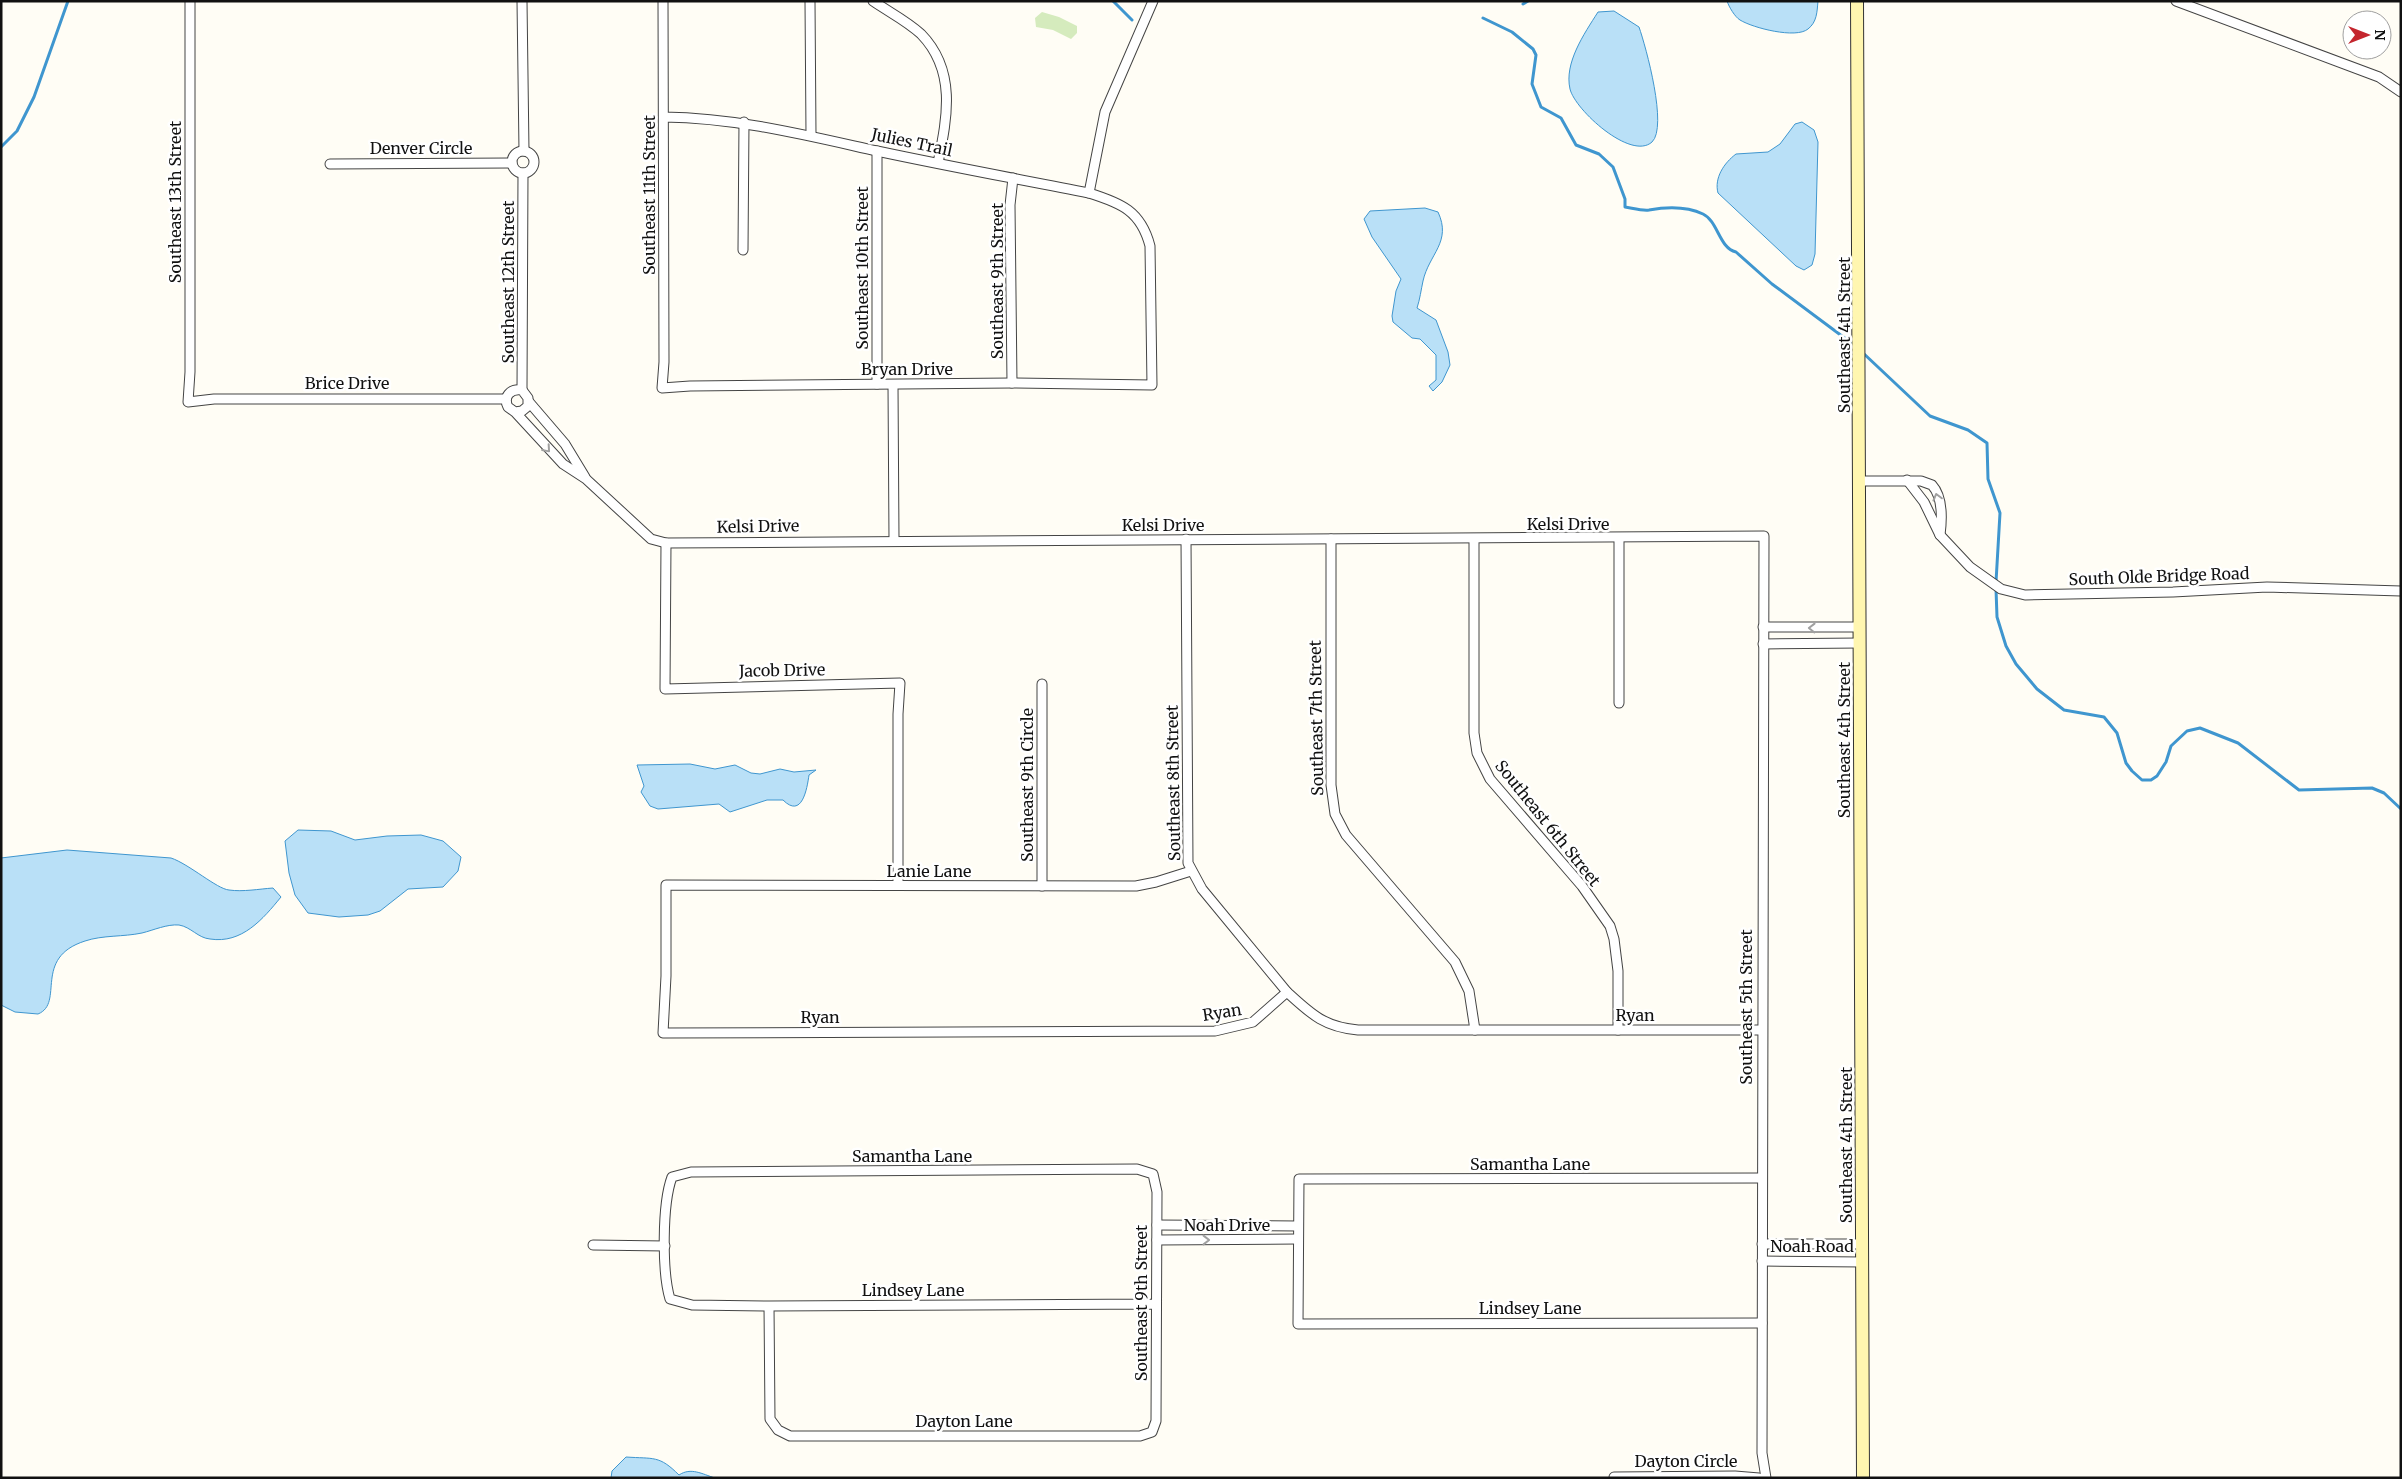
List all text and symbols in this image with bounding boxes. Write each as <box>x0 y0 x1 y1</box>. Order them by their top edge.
north arrow <box>2342 10 2392 60</box>
text: N <box>2371 29 2389 41</box>
street label: Southeast 11th Street <box>639 114 659 275</box>
street label: Southeast 13th Street <box>165 120 185 283</box>
street label: Julies Trail <box>869 123 954 160</box>
street label: Denver Circle <box>370 138 472 158</box>
street label: Southeast 10th Street <box>852 185 872 350</box>
street label: Southeast 12th Street <box>498 200 518 364</box>
street label: Southeast 9th Street <box>987 202 1007 359</box>
street label: Southeast 4th Street <box>1834 256 1854 413</box>
street label: Bryan Drive <box>861 359 953 379</box>
street label: Brice Drive <box>305 373 389 393</box>
one-way arrow <box>541 443 550 452</box>
one-way arrow <box>1933 493 1943 501</box>
street label: Kelsi Drive <box>1527 514 1609 534</box>
street label: Kelsi Drive <box>717 515 799 537</box>
street label: Kelsi Drive <box>1122 515 1204 535</box>
street label: South Olde Bridge Road <box>2068 563 2250 589</box>
one-way arrow <box>1807 622 1815 633</box>
street label: Southeast 7th Street <box>1305 639 1327 796</box>
street label: Jacob Drive <box>738 659 825 681</box>
street label: Southeast 4th Street <box>1834 661 1854 818</box>
street label: Southeast 8th Street <box>1162 704 1184 861</box>
street label: Southeast 9th Circle <box>1017 708 1037 862</box>
street label: Southeast 6th Street <box>1491 756 1605 891</box>
street label: Lanie Lane <box>887 861 971 881</box>
street label: Southeast 5th Street <box>1736 928 1756 1085</box>
street label: Ryan <box>1201 999 1243 1025</box>
street label: Ryan <box>1615 1005 1655 1025</box>
street label: Ryan <box>800 1007 840 1027</box>
street label: Southeast 4th Street <box>1836 1066 1856 1223</box>
street label: Samantha Lane <box>852 1146 972 1166</box>
street label: Samantha Lane <box>1470 1154 1590 1174</box>
street label: Noah Drive <box>1184 1215 1270 1235</box>
street label: Southeast 9th Street <box>1131 1224 1151 1381</box>
one-way arrow <box>1202 1235 1210 1245</box>
street label: Noah Road <box>1770 1236 1854 1256</box>
street label: Lindsey Lane <box>862 1280 964 1300</box>
street label: Lindsey Lane <box>1479 1298 1581 1318</box>
street label: Dayton Lane <box>915 1411 1013 1431</box>
street label: Dayton Circle <box>1635 1451 1737 1471</box>

